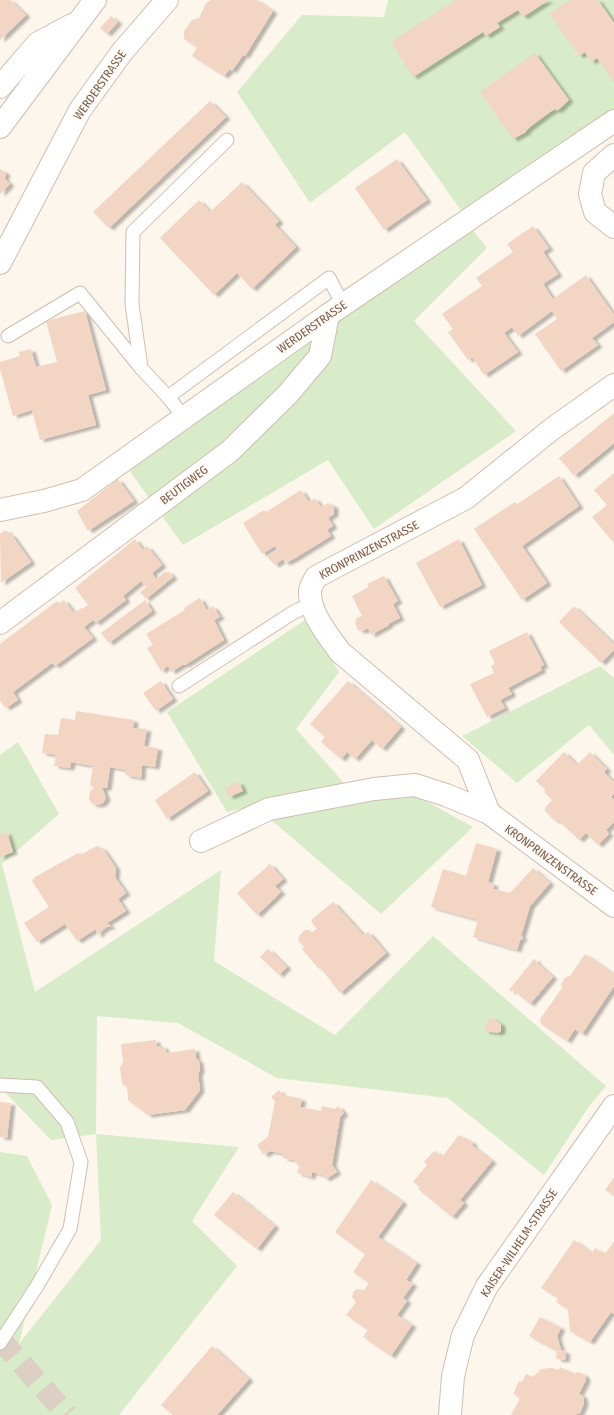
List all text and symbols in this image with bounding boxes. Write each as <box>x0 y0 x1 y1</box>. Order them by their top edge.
street label: WERDERSTRASSE <box>71 47 129 122</box>
street label: WERDERSTRASSE <box>275 298 350 356</box>
street label: BEUTIGWEG <box>157 462 211 507</box>
street label: KRONPRINZENSTRASSE <box>317 518 422 582</box>
street label: KRONPRINZENSTRASSE <box>502 822 600 898</box>
street label: KAISER-WILHELM-STRASSE <box>478 1186 561 1300</box>

